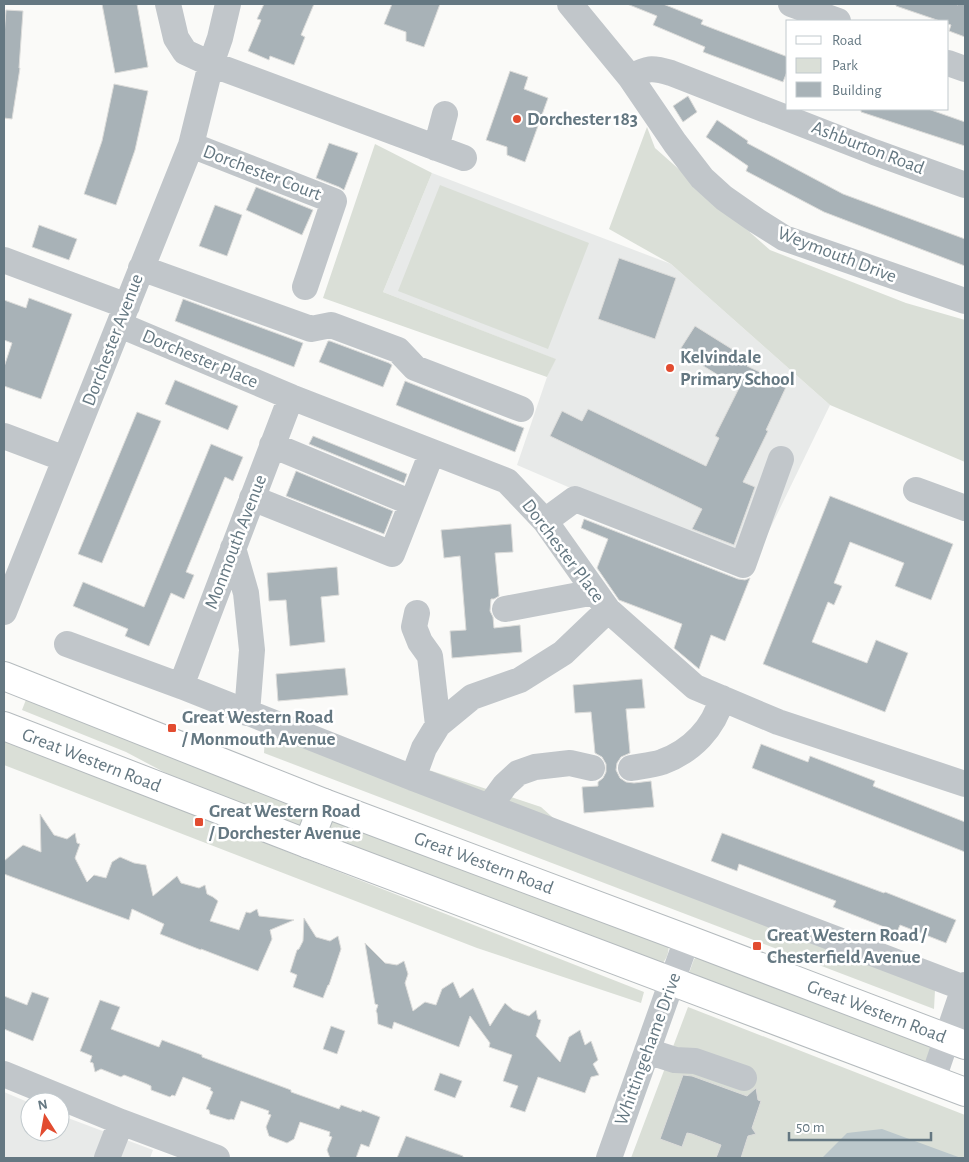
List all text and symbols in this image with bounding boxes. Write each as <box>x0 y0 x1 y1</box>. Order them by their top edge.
legend <box>786 20 949 110</box>
text: Road <box>832 33 862 48</box>
text: Park <box>832 58 858 73</box>
text: Building <box>832 83 882 98</box>
place label: Dorchester 183 <box>527 110 638 129</box>
marker: Dorchester 183 <box>511 113 523 125</box>
street label: Ashburton Road <box>809 118 927 178</box>
street label: Dorchester Court <box>200 142 324 204</box>
street label: Weymouth Drive <box>775 224 899 286</box>
street label: Dorchester Avenue <box>79 271 147 409</box>
street label: Dorchester Place <box>139 326 261 392</box>
place label: Kelvindale Primary School <box>680 348 795 389</box>
marker: Kelvindale Primary School <box>664 362 676 374</box>
street label: Monmouth Avenue <box>202 472 270 612</box>
street label: Dorchester Place <box>518 496 608 606</box>
place label: Great Western Road / Monmouth Avenue <box>181 708 335 749</box>
marker: Great Western Road / Monmouth Avenue <box>166 722 178 734</box>
street label: Great Western Road <box>20 725 164 796</box>
place label: Great Western Road / Dorchester Avenue <box>208 802 361 843</box>
marker: Great Western Road / Dorchester Avenue <box>193 816 205 828</box>
street label: Great Western Road <box>412 828 556 898</box>
place label: Great Western Road / Chesterfield Avenue <box>767 926 927 967</box>
marker: Great Western Road / Chesterfield Avenue <box>751 940 763 952</box>
street label: Whittingehame Drive <box>612 970 684 1128</box>
street label: Great Western Road <box>805 976 949 1047</box>
north arrow <box>20 1092 70 1142</box>
text: N <box>37 1097 49 1113</box>
scale bar <box>789 1110 932 1142</box>
text: 50 m <box>796 1120 825 1135</box>

